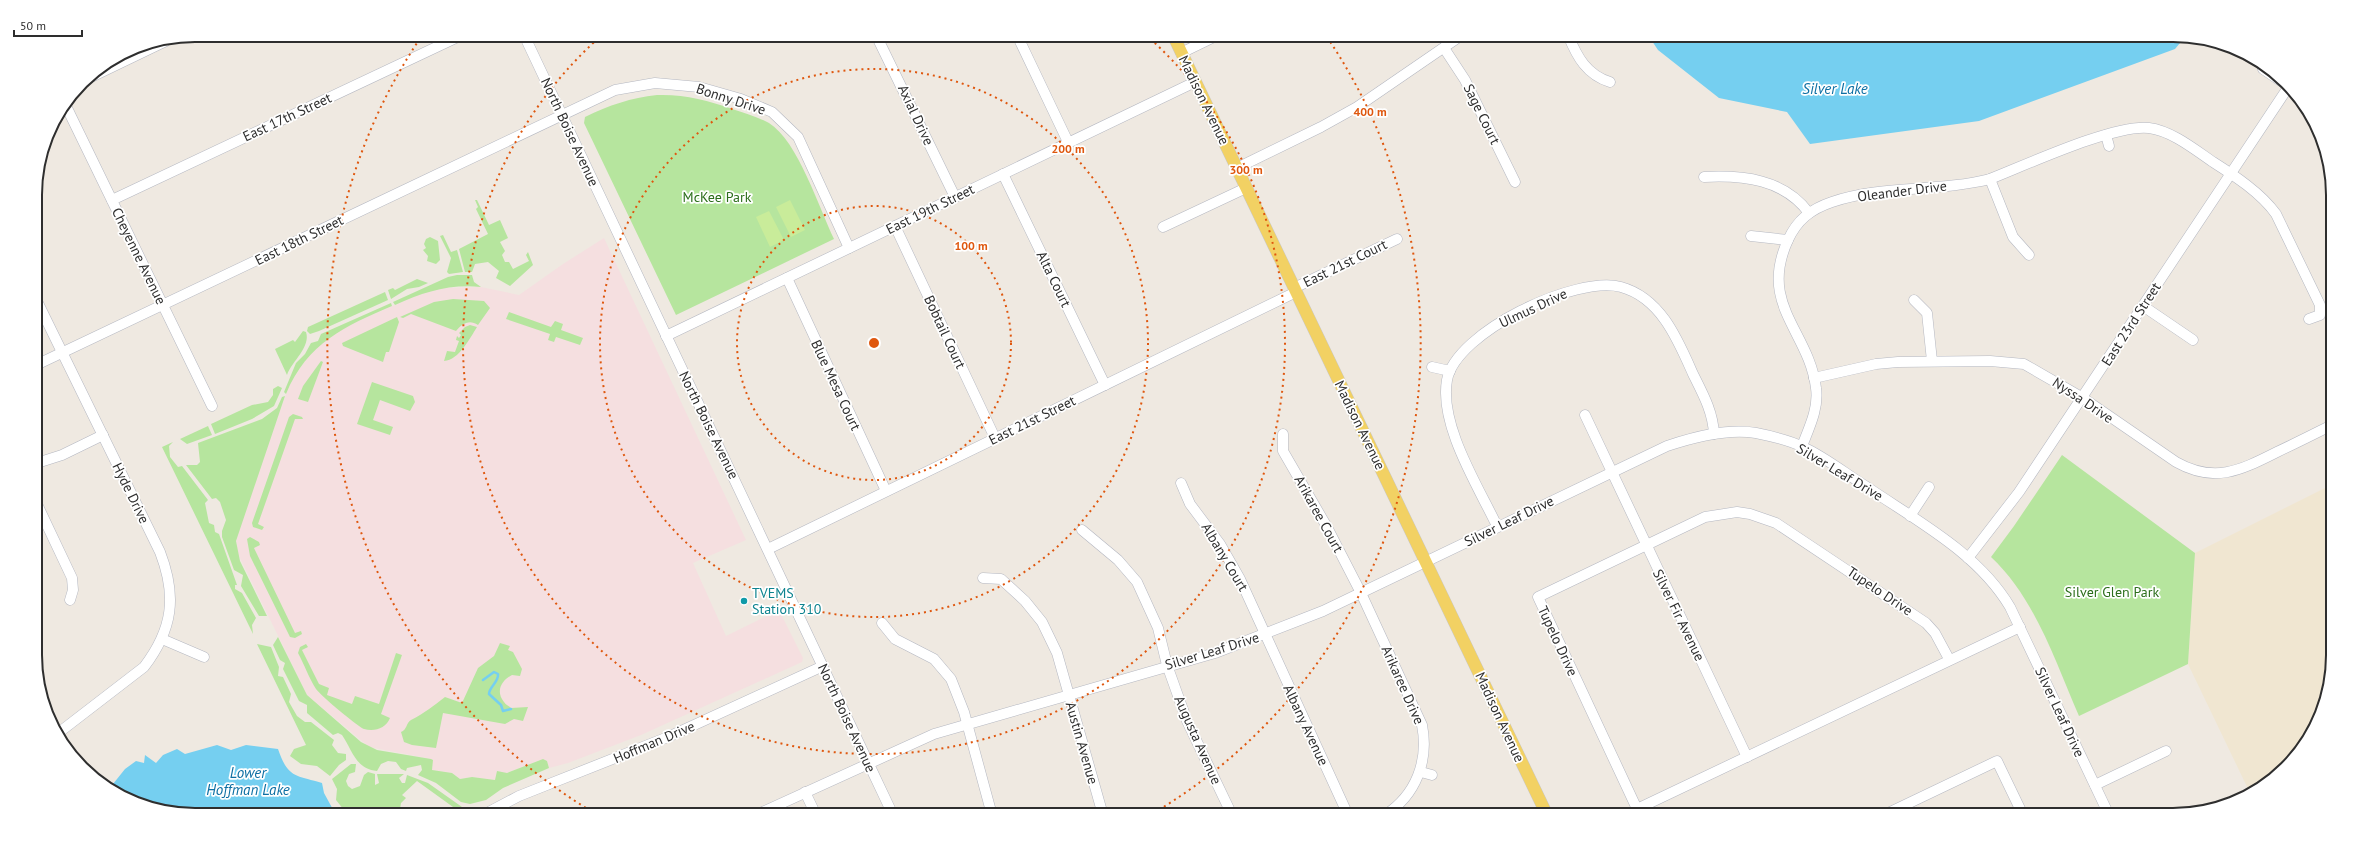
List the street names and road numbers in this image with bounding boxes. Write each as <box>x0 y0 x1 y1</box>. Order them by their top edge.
street label: Madison Avenue <box>1175 52 1233 148</box>
street label: North Boise Avenue <box>537 75 603 189</box>
street label: Bonny Drive <box>694 79 768 119</box>
street label: Sage Court <box>1460 81 1504 147</box>
street label: Axial Drive <box>894 82 938 148</box>
street label: East 17th Street <box>240 89 334 145</box>
street label: Oleander Drive <box>1856 177 1948 205</box>
street label: East 19th Street <box>883 180 977 238</box>
street label: Cheyenne Avenue <box>108 205 170 307</box>
street label: East 18th Street <box>252 211 346 269</box>
street label: East 21st Court <box>1300 235 1390 291</box>
street label: Alta Court <box>1033 248 1075 310</box>
street label: East 23rd Street <box>2097 279 2165 369</box>
street label: Ulmus Drive <box>1496 284 1570 332</box>
street label: Bobtail Court <box>920 292 970 372</box>
street label: Blue Mesa Court <box>807 337 865 433</box>
street label: North Boise Avenue <box>675 368 743 482</box>
street label: Nyssa Drive <box>2049 373 2117 427</box>
street label: Madison Avenue <box>1331 377 1389 473</box>
street label: East 21st Street <box>986 391 1079 449</box>
street label: Silver Leaf Drive <box>1794 439 1886 505</box>
street label: Hyde Drive <box>109 460 153 526</box>
street label: Arikaree Court <box>1290 472 1348 556</box>
street label: Silver Leaf Drive <box>1461 492 1557 550</box>
street label: Albany Court <box>1198 519 1253 595</box>
street label: Tupelo Drive <box>1844 562 1916 620</box>
street label: Silver Fir Avenue <box>1649 566 1709 664</box>
street label: Tupelo Drive <box>1534 603 1582 679</box>
street label: Silver Leaf Drive <box>1163 628 1261 674</box>
street label: Arikaree Drive <box>1378 643 1428 727</box>
street label: North Boise Avenue <box>814 661 880 775</box>
street label: Silver Leaf Drive <box>2031 664 2089 760</box>
street label: Madison Avenue <box>1471 669 1529 765</box>
street label: Albany Avenue <box>1279 682 1333 768</box>
street label: Augusta Avenue <box>1170 693 1226 787</box>
street label: Austin Avenue <box>1062 700 1102 786</box>
street label: Hoffman Drive <box>611 717 697 767</box>

